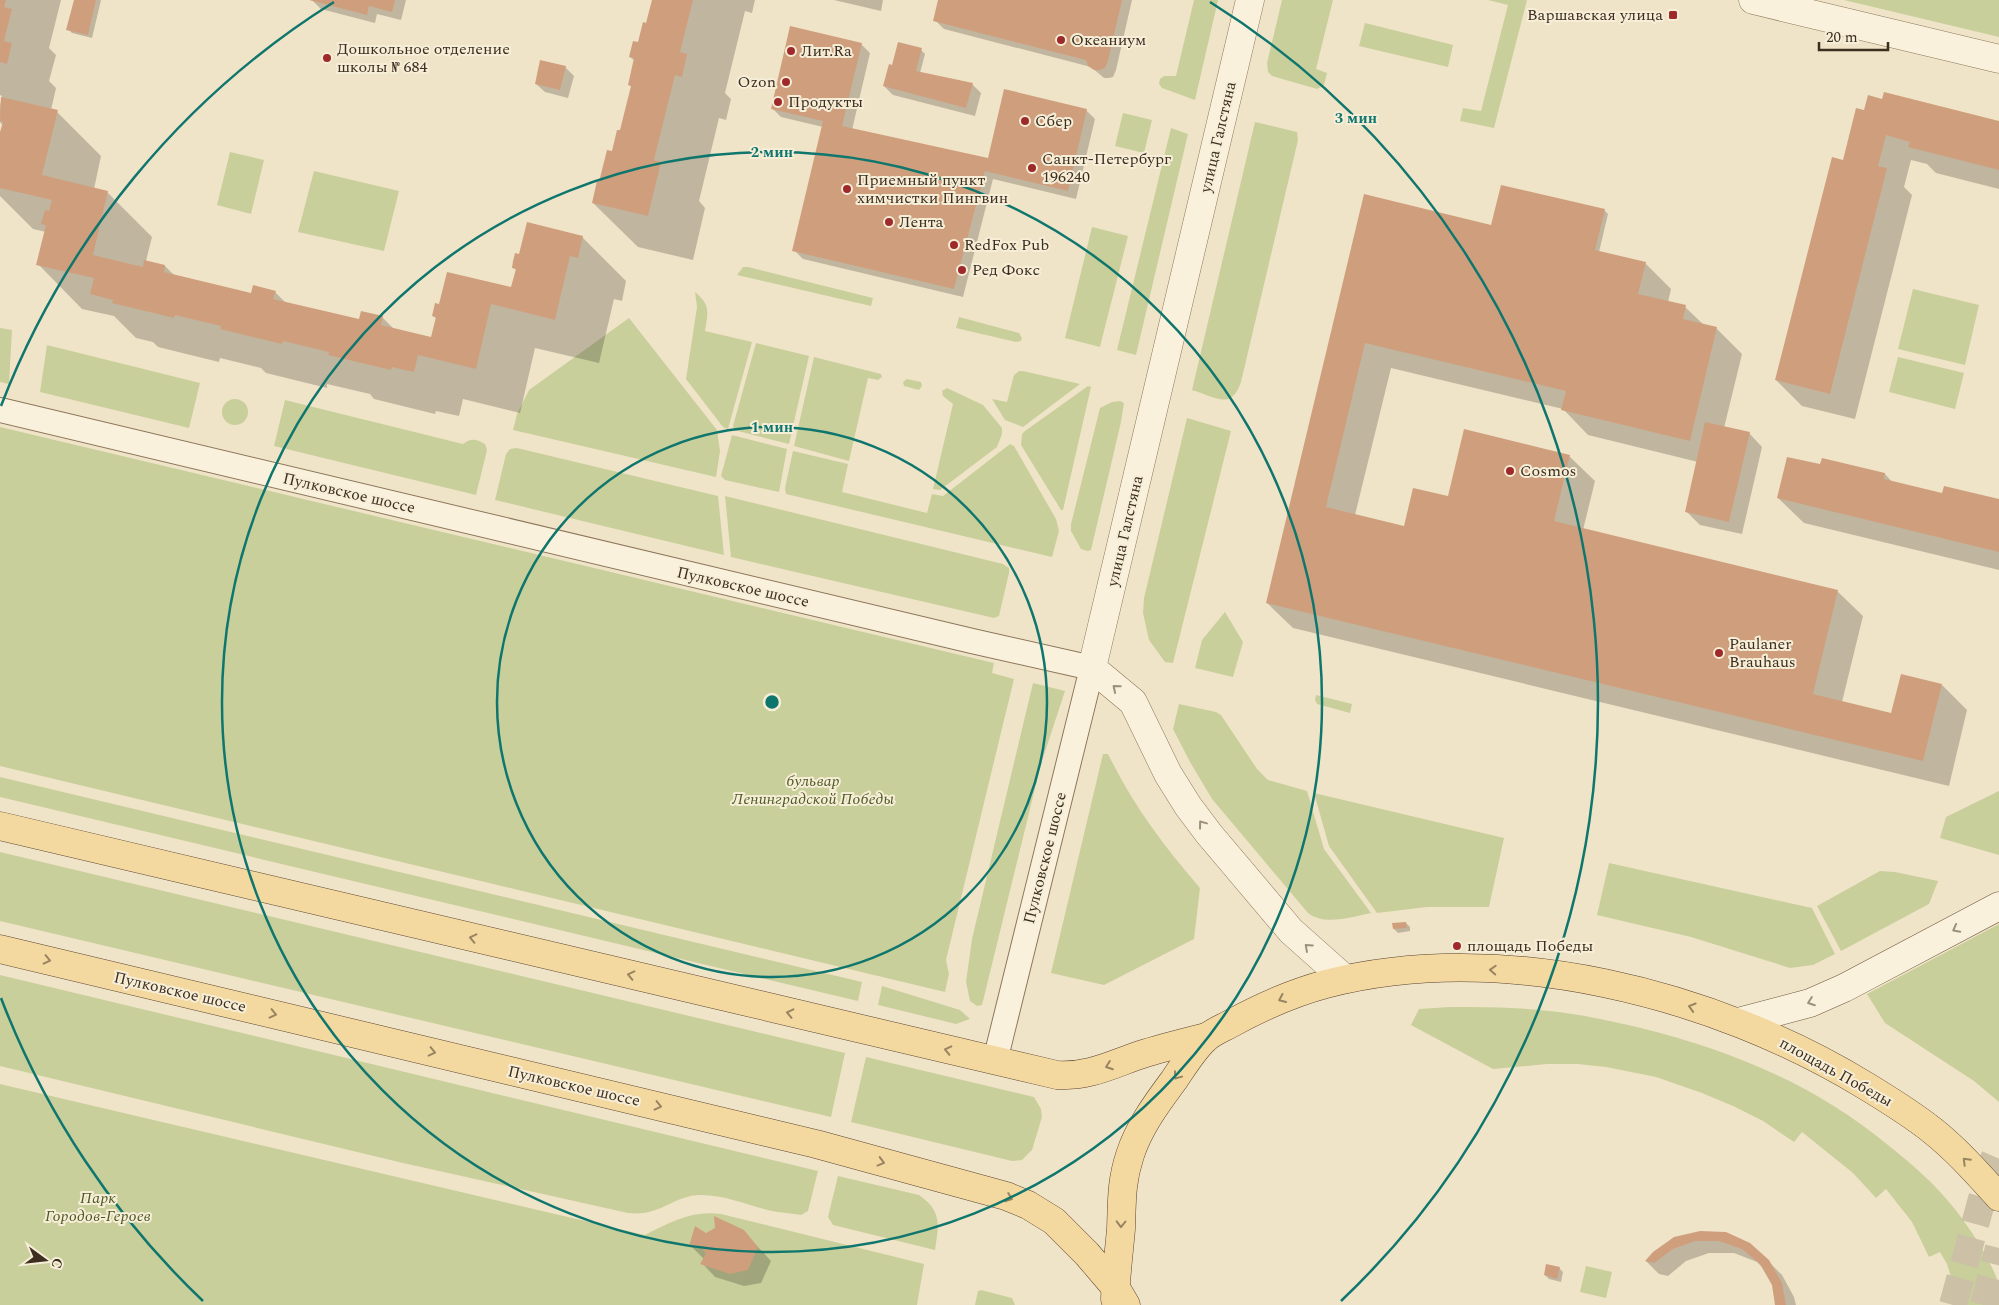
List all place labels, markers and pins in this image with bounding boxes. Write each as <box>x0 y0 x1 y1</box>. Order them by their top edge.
place label: Варшавская улица <box>1527 3 1663 27</box>
marker: Варшавская улица <box>1667 9 1679 21</box>
place label: Океаниум <box>1071 28 1146 52</box>
marker: Океаниум <box>1055 34 1067 46</box>
place label: Дошкольное отделение школы № 684 <box>337 37 510 79</box>
place label: Лит.Ra <box>801 39 852 63</box>
marker: Лит.Ra <box>785 45 797 57</box>
marker: Дошкольное отделение школы № 684 <box>321 52 333 64</box>
place label: Ozon <box>738 70 776 94</box>
marker: Ozon <box>780 76 792 88</box>
place label: Продукты <box>788 90 863 114</box>
marker: Продукты <box>772 96 784 108</box>
place label: Сбер <box>1035 109 1072 133</box>
marker: Сбер <box>1019 115 1031 127</box>
place label: Санкт-Петербург 196240 <box>1042 147 1171 189</box>
marker: Санкт-Петербург 196240 <box>1026 162 1038 174</box>
place label: Приемный пункт химчистки Пингвин <box>857 168 1008 210</box>
marker: Приемный пункт химчистки Пингвин <box>841 183 853 195</box>
place label: Лента <box>899 210 944 234</box>
marker: Лента <box>883 216 895 228</box>
place label: RedFox Pub <box>964 233 1049 257</box>
marker: RedFox Pub <box>948 239 960 251</box>
place label: Ред Фокс <box>972 258 1040 282</box>
marker: Ред Фокс <box>956 264 968 276</box>
place label: Cosmos <box>1520 459 1576 483</box>
marker: Cosmos <box>1504 465 1516 477</box>
place label: Paulaner Brauhaus <box>1729 632 1796 674</box>
marker: Paulaner Brauhaus <box>1713 647 1725 659</box>
centre of rings <box>763 693 781 711</box>
place label: площадь Победы <box>1467 934 1593 958</box>
marker: площадь Победы <box>1451 940 1463 952</box>

